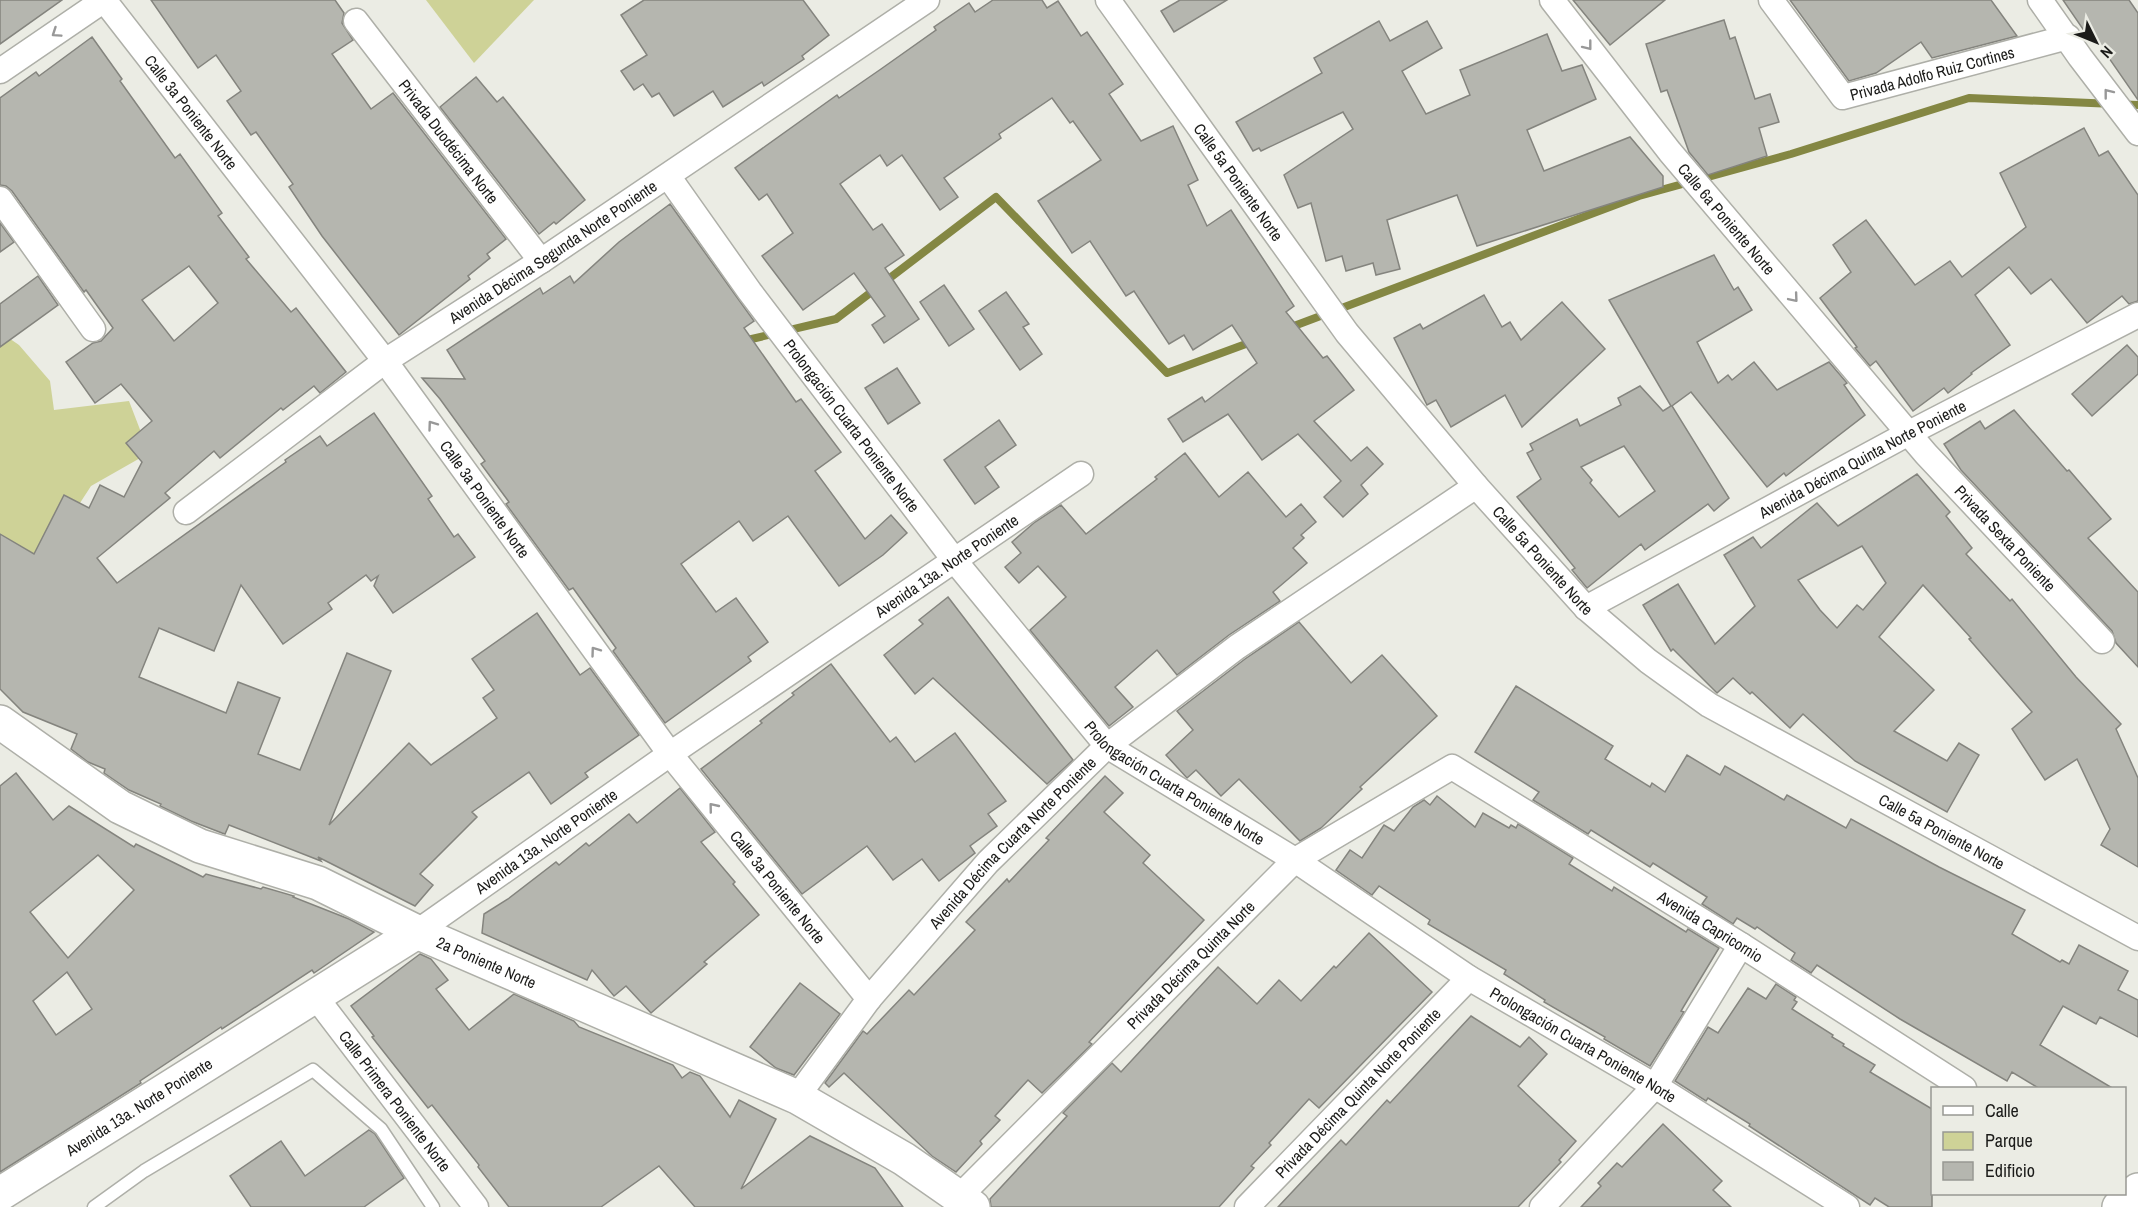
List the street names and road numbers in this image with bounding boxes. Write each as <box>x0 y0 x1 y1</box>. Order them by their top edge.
street label: Privada Adolfo Ruiz Cortines <box>1847 41 2017 106</box>
street label: Calle 3a Poniente Norte <box>139 50 243 174</box>
street label: Privada Duodécima Norte <box>394 75 504 208</box>
street label: Calle 5a Poniente Norte <box>1189 119 1288 245</box>
street label: Calle 6a Poniente Norte <box>1673 158 1780 279</box>
street label: Avenida Décima Segunda Norte Poniente <box>444 175 661 329</box>
street label: Prolongación Cuarta Poniente Norte <box>779 334 925 517</box>
street label: Avenida Décima Quinta Norte Poniente <box>1754 395 1970 524</box>
street label: Calle 3a Poniente Norte <box>435 436 535 562</box>
street label: Privada Sexta Poniente <box>1950 480 2061 596</box>
street label: Calle 5a Poniente Norte <box>1488 501 1598 620</box>
street label: Avenida 13a. Norte Poniente <box>870 509 1023 623</box>
street label: Prolongación Cuarta Poniente Norte <box>1080 716 1269 850</box>
street label: Avenida Décima Cuarta Norte Poniente <box>923 752 1101 934</box>
street label: Avenida 13a. Norte Poniente <box>470 783 622 899</box>
street label: Calle 5a Poniente Norte <box>1875 788 2009 875</box>
street label: Calle 3a Poniente Norte <box>725 825 831 948</box>
street label: Avenida Capricornio <box>1653 885 1767 967</box>
street label: Privada Décima Quinta Norte <box>1122 896 1259 1034</box>
street label: 2a Poniente Norte <box>433 931 540 994</box>
street label: Prolongación Cuarta Poniente Norte <box>1486 982 1681 1108</box>
street label: Privada Décima Quinta Norte Poniente <box>1270 1003 1445 1183</box>
street label: Calle Primera Poniente Norte <box>334 1026 456 1176</box>
street label: Avenida 13a. Norte Poniente <box>61 1052 216 1162</box>

